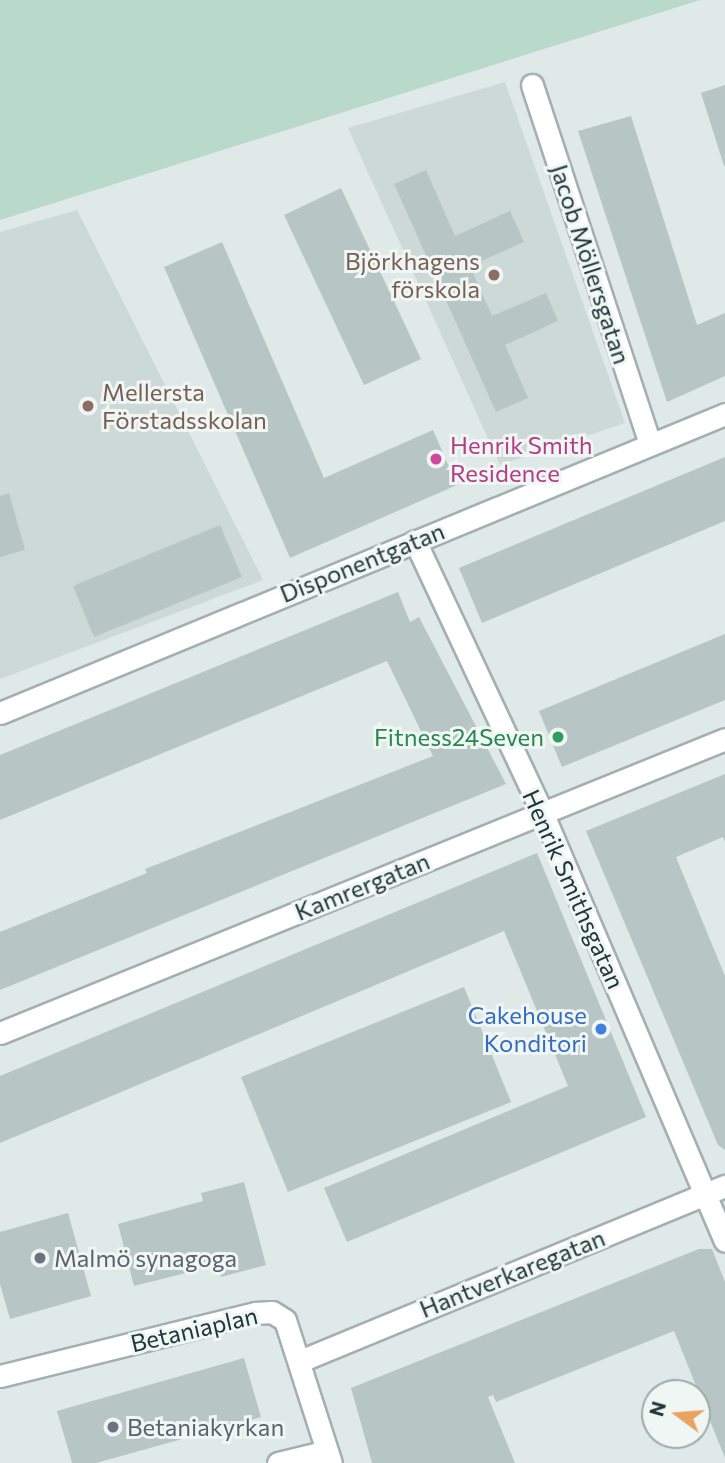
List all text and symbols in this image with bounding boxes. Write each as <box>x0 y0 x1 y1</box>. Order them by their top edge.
street label: Jacob Möllersgatan <box>545 161 637 367</box>
place label: Björkhagens förskola <box>345 247 480 303</box>
marker: Björkhagens förskola <box>486 267 502 283</box>
place label: Mellersta Förstadsskolan <box>102 378 267 434</box>
marker: Mellersta Förstadsskolan <box>80 398 96 414</box>
place label: Henrik Smith Residence <box>450 431 593 487</box>
marker: Henrik Smith Residence <box>428 451 444 467</box>
street label: Disponentgatan <box>276 516 448 608</box>
place label: Fitness24Seven <box>374 723 544 751</box>
marker: Fitness24Seven <box>550 729 566 745</box>
street label: Henrik Smithsgatan <box>517 785 631 993</box>
street label: Kamrergatan <box>291 846 433 926</box>
place label: Cakehouse Konditori <box>468 1001 587 1057</box>
marker: Cakehouse Konditori <box>593 1021 609 1037</box>
street label: Hantverkaregatan <box>415 1223 609 1323</box>
place label: Malmö synagoga <box>54 1244 237 1272</box>
marker: Malmö synagoga <box>32 1250 48 1266</box>
street label: Betaniaplan <box>128 1300 260 1358</box>
north arrow <box>641 1379 711 1449</box>
text: N <box>644 1399 670 1419</box>
place label: Betaniakyrkan <box>127 1413 284 1441</box>
marker: Betaniakyrkan <box>105 1419 121 1435</box>

